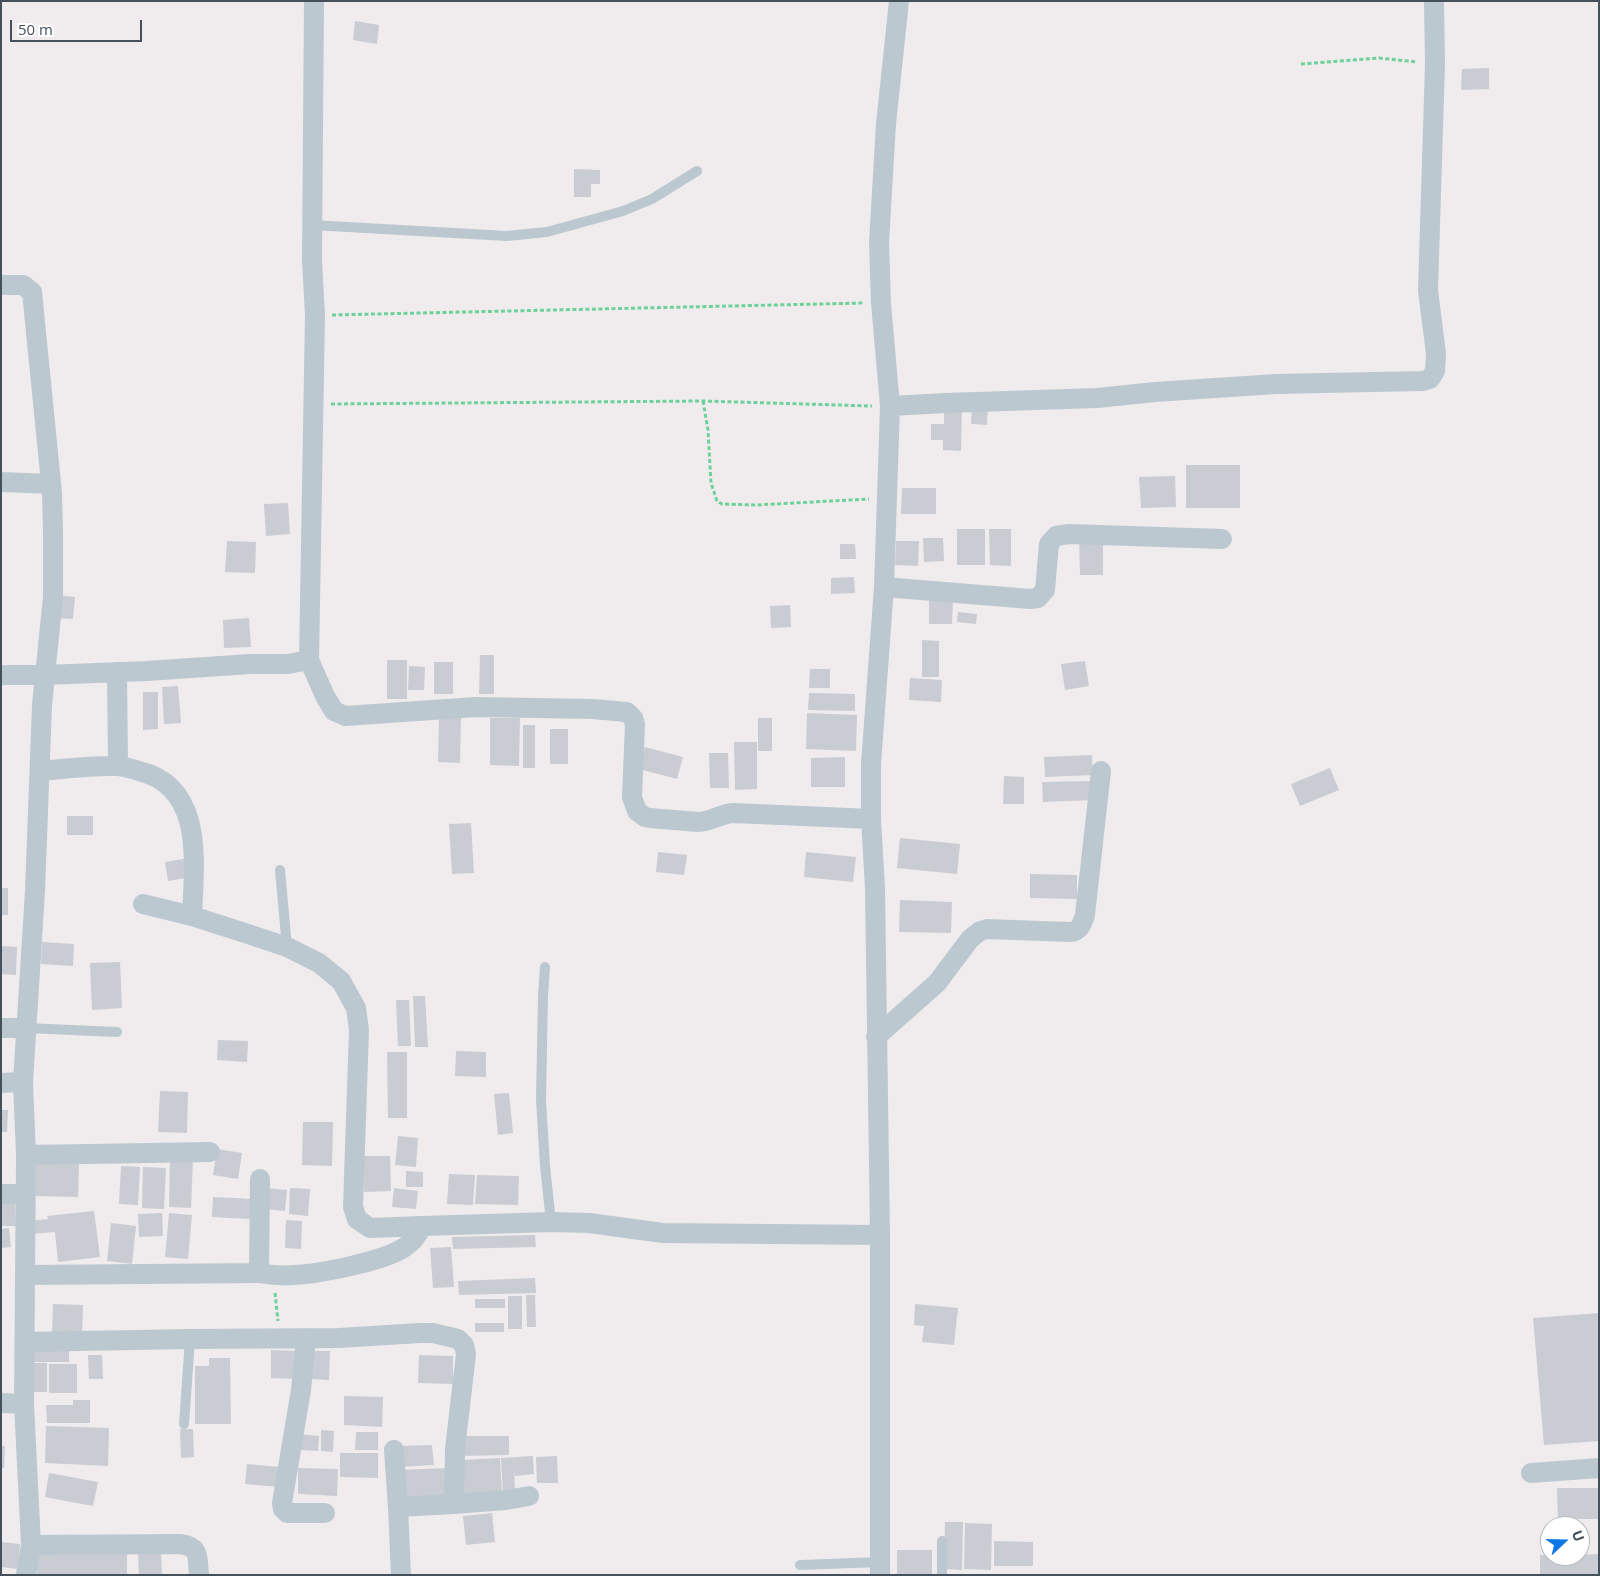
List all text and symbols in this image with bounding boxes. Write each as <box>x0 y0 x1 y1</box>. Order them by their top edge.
scale bar <box>12 10 145 42</box>
text: 50 m <box>18 19 53 39</box>
north arrow <box>1540 1516 1590 1566</box>
text: U <box>1568 1527 1589 1544</box>

